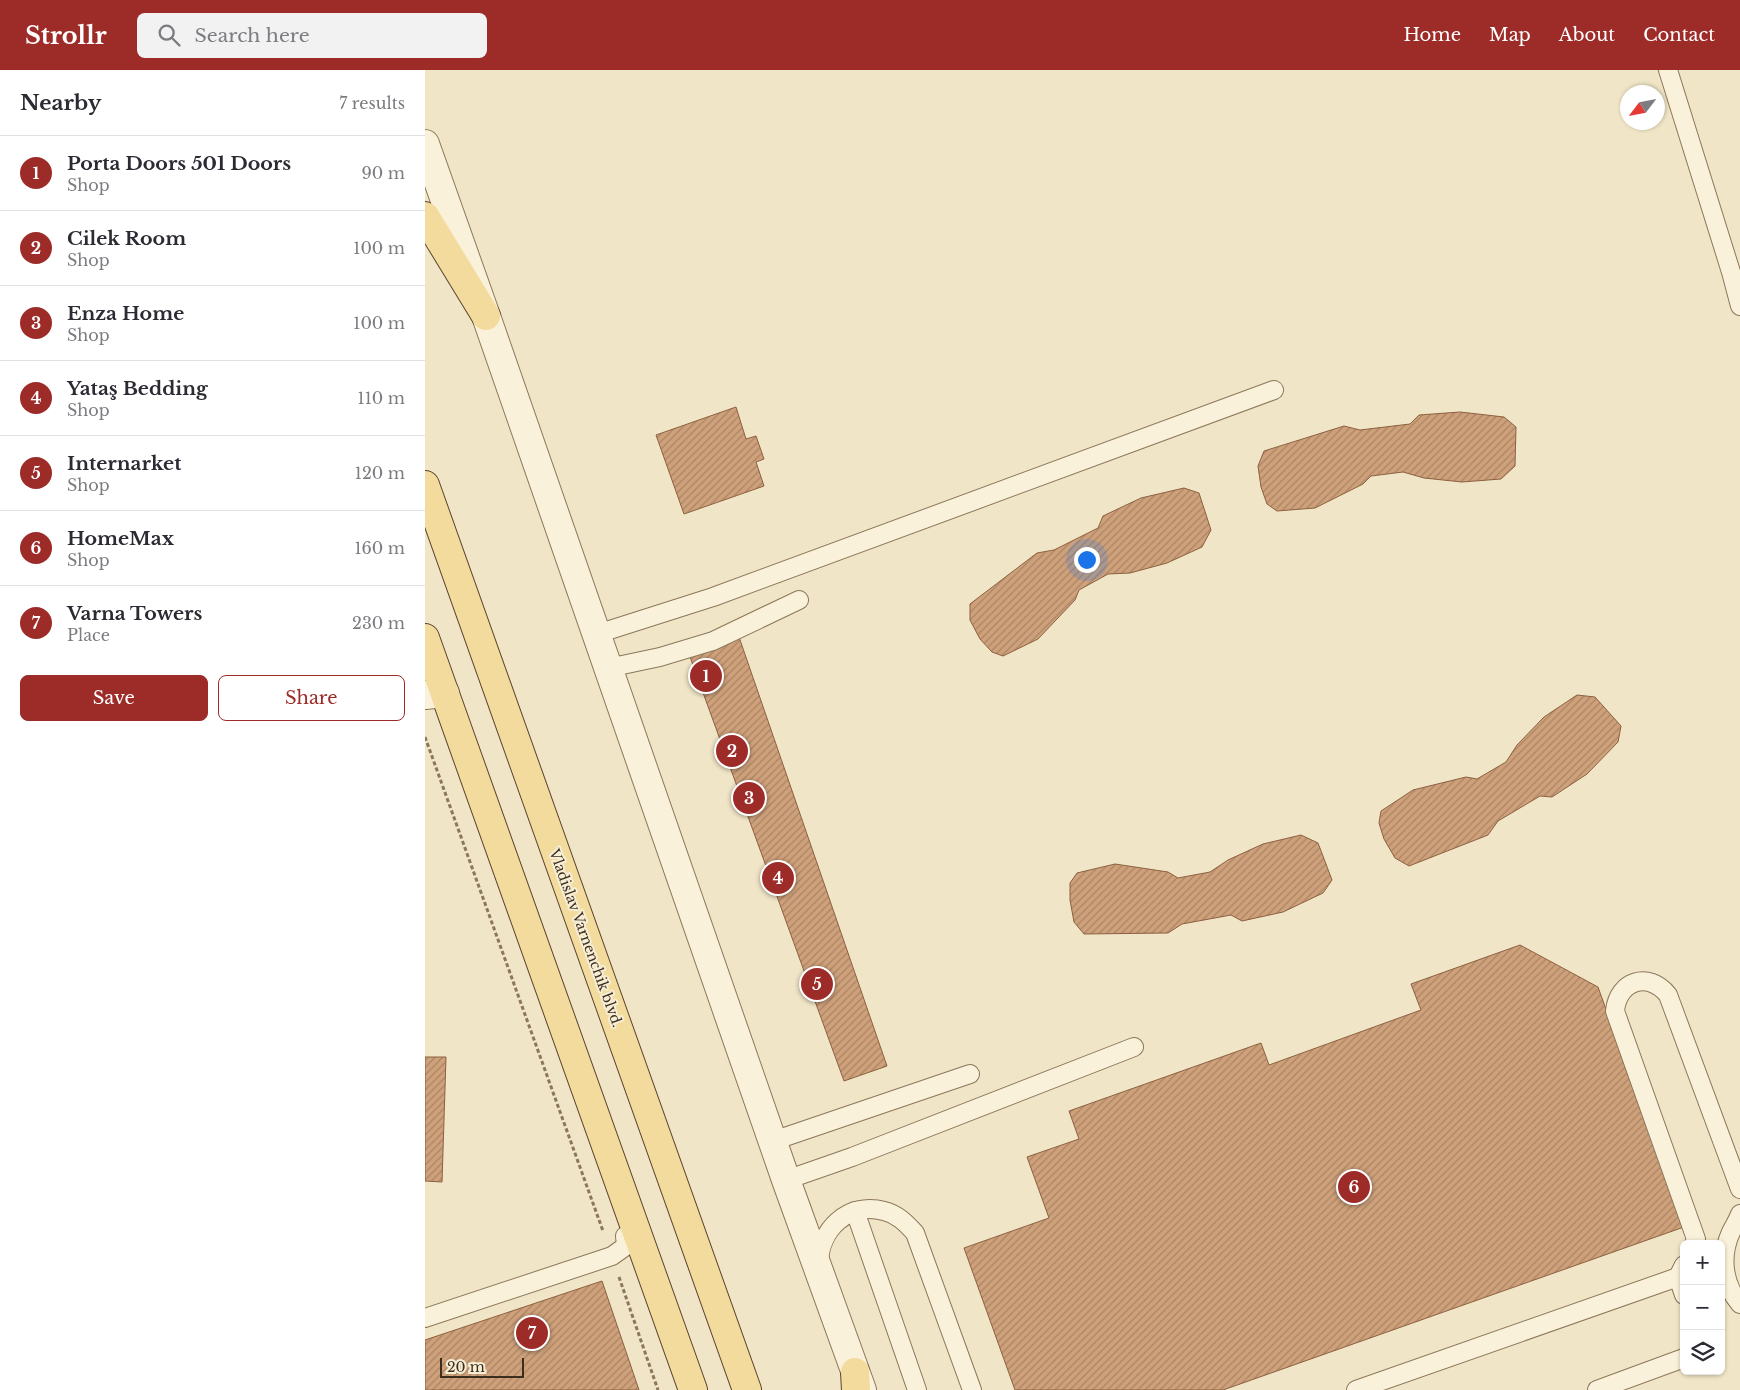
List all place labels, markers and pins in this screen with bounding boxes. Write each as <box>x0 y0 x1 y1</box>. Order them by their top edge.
pin: 1 <box>690 657 722 695</box>
pin: 2 <box>716 732 748 770</box>
pin: 3 <box>733 779 765 817</box>
pin: 4 <box>762 859 794 897</box>
pin: 5 <box>801 965 833 1003</box>
pin: 6 <box>1338 1168 1370 1206</box>
pin: 7 <box>516 1314 548 1352</box>

